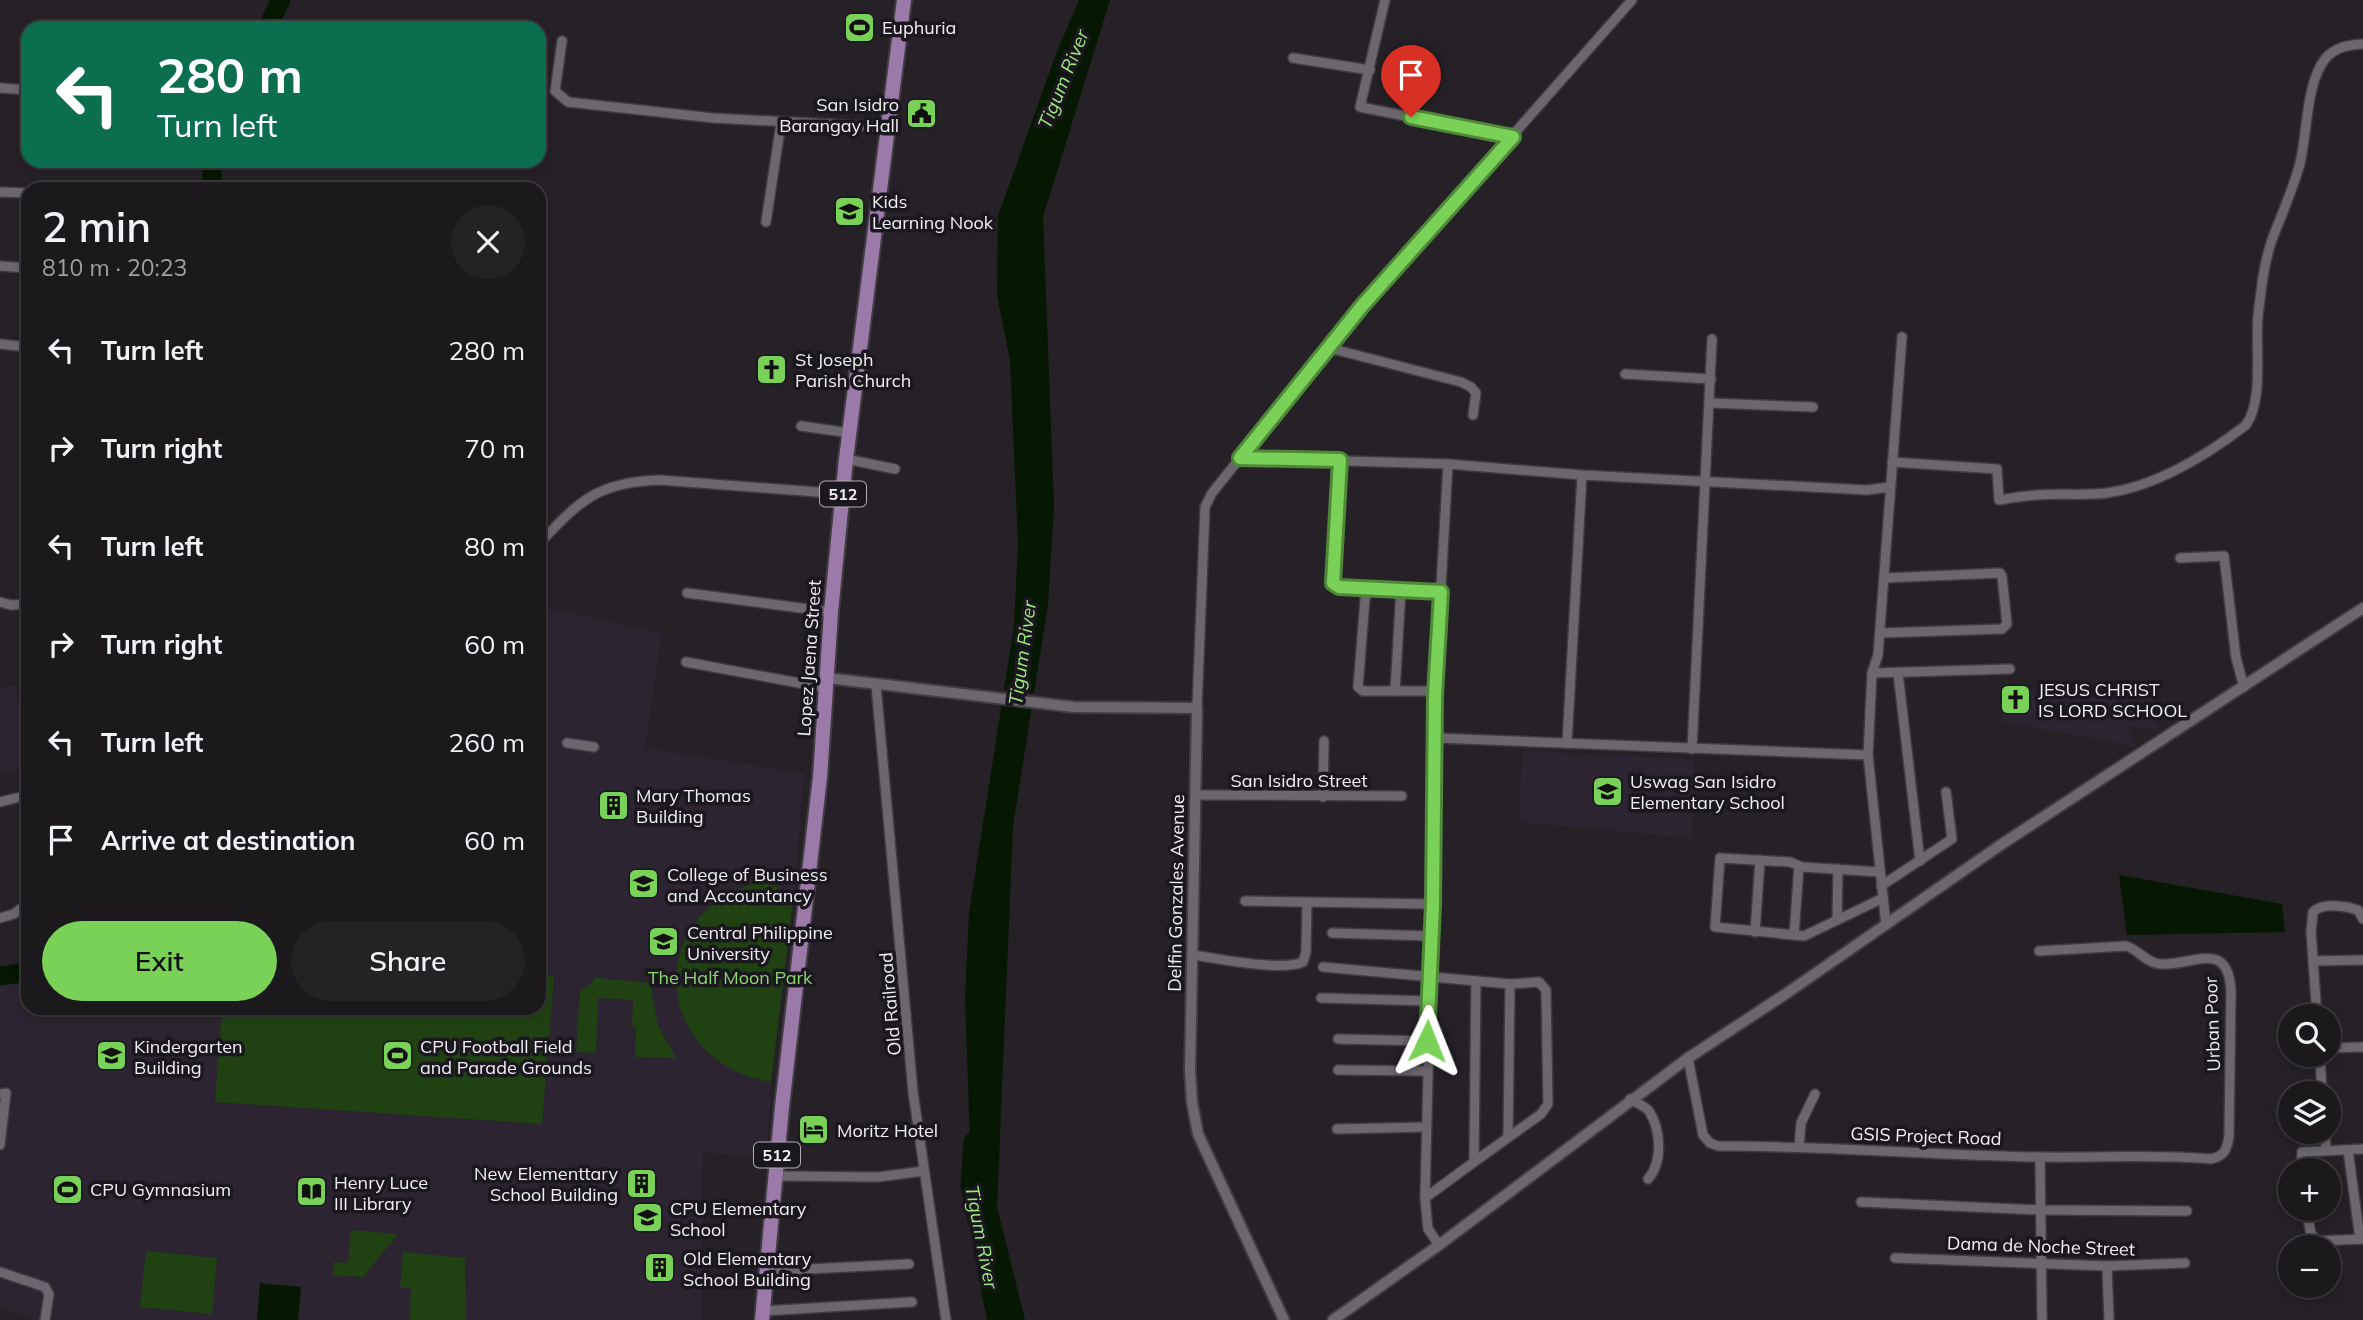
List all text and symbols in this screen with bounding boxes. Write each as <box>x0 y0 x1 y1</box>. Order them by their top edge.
sports icon: Euphuria <box>842 10 876 44</box>
place label: Euphuria <box>882 16 956 39</box>
water label: Tigum River <box>1032 25 1094 132</box>
text: 280 m <box>157 44 303 105</box>
pin <box>1381 45 1441 117</box>
icon: left <box>42 49 133 140</box>
icon: arrive <box>1392 56 1430 94</box>
place label: San Isidro Barangay Hall <box>779 93 899 137</box>
public building icon: San Isidro Barangay Hall <box>905 97 939 131</box>
text: Turn left <box>157 105 277 145</box>
place label: Kids Learning Nook <box>872 190 994 234</box>
school or university icon: Kids Learning Nook <box>832 194 866 228</box>
text: 2 min <box>42 200 151 253</box>
button: close <box>451 205 525 279</box>
text: 810 m · 20:23 <box>42 253 187 282</box>
icon: left <box>42 331 80 369</box>
text: Turn left <box>101 334 203 367</box>
text: 280 m <box>449 334 525 367</box>
place label: St Joseph Parish Church <box>795 348 911 392</box>
church icon: St Joseph Parish Church <box>755 352 789 386</box>
icon: right <box>42 429 80 467</box>
text: Turn right <box>101 432 222 465</box>
text: 70 m <box>464 432 525 465</box>
road number: 512 <box>820 481 866 506</box>
icon: left <box>42 527 80 565</box>
text: Turn left <box>101 530 203 563</box>
text: 80 m <box>464 530 525 563</box>
street label: Lopez Jaena Street <box>792 579 826 737</box>
water label: Tigum River <box>1003 598 1041 707</box>
icon: right <box>42 625 80 663</box>
text: Turn right <box>101 628 222 661</box>
text: 60 m <box>464 628 525 661</box>
place label: JESUS CHRIST IS LORD SCHOOL <box>2038 678 2187 722</box>
church icon: JESUS CHRIST IS LORD SCHOOL <box>1998 682 2032 716</box>
icon: left <box>42 723 80 761</box>
text: Turn left <box>101 726 203 759</box>
text: 260 m <box>449 726 525 759</box>
street label: San Isidro Street <box>1230 769 1368 792</box>
place label: Uswag San Isidro Elementary School <box>1630 770 1785 814</box>
school or university icon: Uswag San Isidro Elementary School <box>1590 774 1624 808</box>
place label: Mary Thomas Building <box>636 784 751 828</box>
building icon: Mary Thomas Building <box>596 788 630 822</box>
street label: Delfin Gonzales Avenue <box>1163 794 1189 992</box>
icon: arrive <box>42 821 80 859</box>
text: Arrive at destination <box>101 824 356 857</box>
text: 60 m <box>464 824 525 857</box>
place label: College of Business and Accountancy <box>667 863 828 907</box>
school or university icon: College of Business and Accountancy <box>627 867 661 901</box>
button: Exit <box>42 921 277 1001</box>
button: Share <box>291 921 525 1001</box>
place label: Central Philippine University <box>687 921 833 965</box>
school or university icon: Central Philippine University <box>647 925 681 959</box>
street label: Old Railroad <box>874 951 906 1057</box>
park label: The Half Moon Park <box>648 966 813 989</box>
street label: Urban Poor <box>2199 976 2225 1072</box>
position arrow <box>1390 1004 1464 1078</box>
map controls <box>2278 1004 2341 1298</box>
button: search <box>2278 1004 2341 1067</box>
place label: Kindergarten Building <box>134 1035 242 1079</box>
place label: CPU Football Field and Parade Grounds <box>420 1035 592 1079</box>
school or university icon: Kindergarten Building <box>94 1039 128 1073</box>
sports icon: CPU Football Field and Parade Grounds <box>380 1039 414 1073</box>
button: layers <box>2278 1081 2341 1144</box>
hotel icon: Moritz Hotel <box>797 1113 831 1147</box>
place label: Moritz Hotel <box>837 1119 938 1142</box>
street label: GSIS Project Road <box>1850 1122 2002 1150</box>
road number: 512 <box>754 1142 800 1168</box>
button: + <box>2278 1158 2341 1221</box>
place label: New Elementtary School Building <box>474 1162 618 1206</box>
building icon: New Elementtary School Building <box>624 1166 658 1200</box>
place label: Henry Luce III Library <box>334 1171 428 1215</box>
sports icon: CPU Gymnasium <box>50 1172 84 1206</box>
library icon: Henry Luce III Library <box>294 1175 328 1209</box>
place label: CPU Gymnasium <box>90 1178 231 1201</box>
water label: Tigum River <box>960 1183 1004 1292</box>
place label: CPU Elementary School <box>670 1197 807 1241</box>
school or university icon: CPU Elementary School <box>630 1201 664 1235</box>
street label: Dama de Noche Street <box>1947 1231 2135 1261</box>
button: − <box>2278 1235 2341 1298</box>
place label: Old Elementary School Building <box>683 1247 812 1291</box>
building icon: Old Elementary School Building <box>643 1251 677 1285</box>

